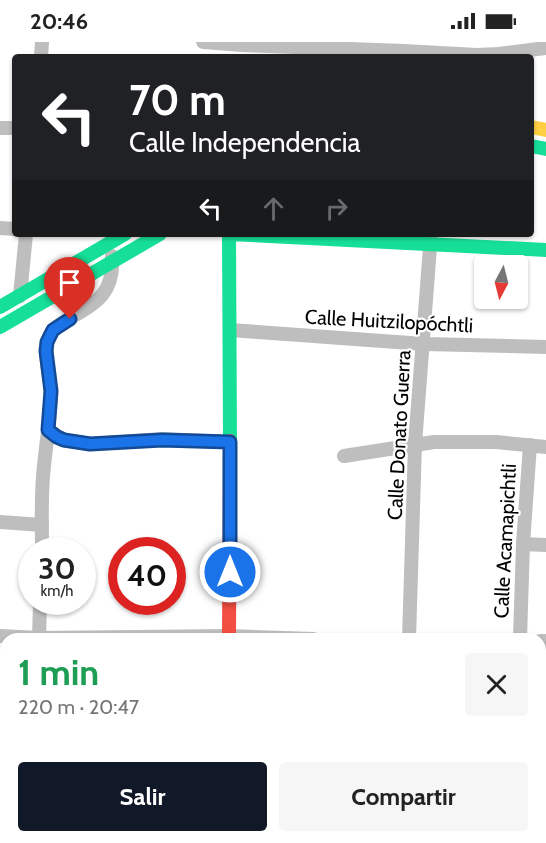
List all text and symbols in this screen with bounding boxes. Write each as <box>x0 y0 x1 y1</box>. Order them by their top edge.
text: 20:46 <box>30 8 88 35</box>
text: 70 m <box>129 74 226 126</box>
icon: left <box>30 78 108 156</box>
text: Calle Independencia <box>129 126 360 159</box>
icon: left <box>194 192 227 225</box>
icon: ahead <box>257 192 290 225</box>
icon: right <box>320 192 353 225</box>
north arrow <box>474 255 528 309</box>
map controls <box>474 255 528 309</box>
pin <box>44 257 95 319</box>
icon: arrive <box>53 266 86 299</box>
street label: Calle Huitzilopóchtli <box>304 305 474 337</box>
street label: Calle Donato Guerra <box>383 349 415 521</box>
street label: Calle Acamapichtli <box>489 463 521 619</box>
speed limit sign: 40 <box>108 537 186 615</box>
position arrow <box>198 540 262 604</box>
text: 30 <box>38 550 76 587</box>
text: km/h <box>41 582 73 600</box>
text: 1 min <box>18 650 99 694</box>
button: close <box>465 653 528 716</box>
text: 220 m · 20:47 <box>18 695 139 719</box>
button: Salir <box>18 762 267 831</box>
button: Compartir <box>279 762 528 831</box>

